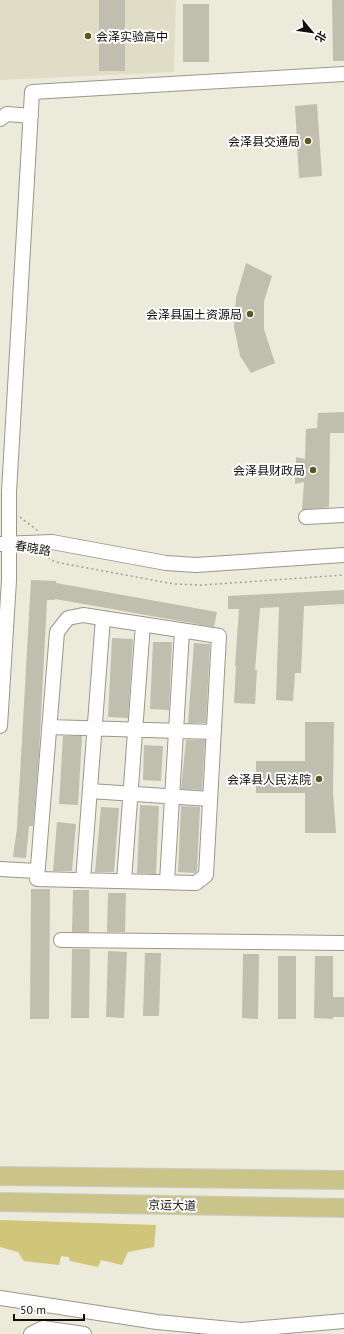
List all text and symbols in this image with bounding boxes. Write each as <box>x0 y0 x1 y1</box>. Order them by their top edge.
north arrow <box>292 12 332 52</box>
place label: 会泽实验高中 <box>96 29 168 44</box>
text: 北 <box>312 29 330 45</box>
marker: 会泽实验高中 <box>83 31 93 41</box>
place label: 会泽县交通局 <box>228 134 300 149</box>
marker: 会泽县交通局 <box>303 136 313 146</box>
place label: 会泽县国土资源局 <box>146 307 242 322</box>
marker: 会泽县国土资源局 <box>245 309 255 319</box>
place label: 会泽县财政局 <box>233 463 305 478</box>
marker: 会泽县财政局 <box>308 465 318 475</box>
street label: 春晓路 <box>14 537 52 559</box>
place label: 会泽县人民法院 <box>227 772 311 787</box>
marker: 会泽县人民法院 <box>314 774 324 784</box>
street label: 京运大道 <box>148 1197 196 1213</box>
scale bar <box>14 1296 84 1322</box>
text: 50 m <box>20 1302 46 1317</box>

